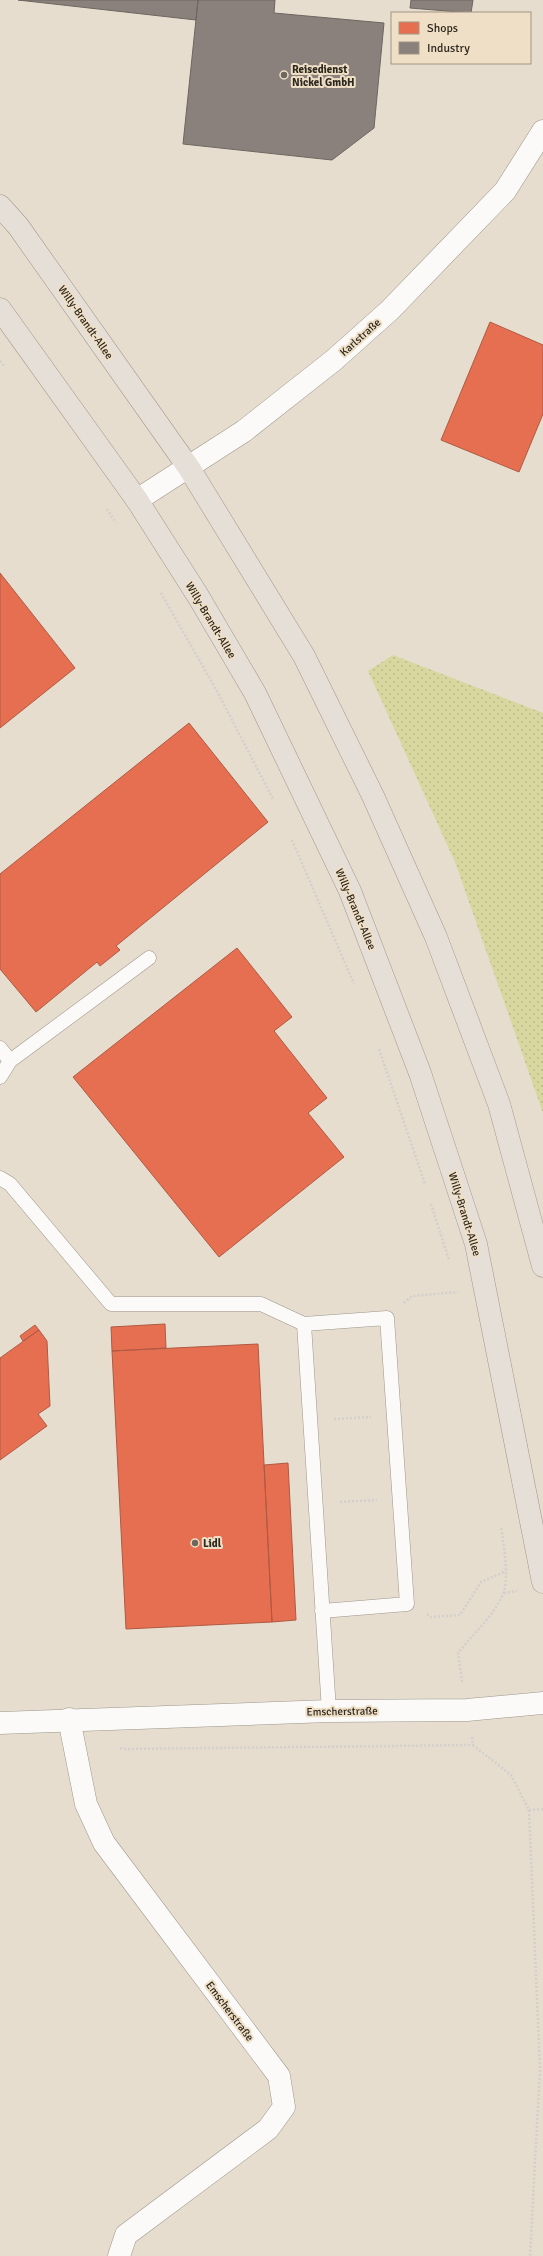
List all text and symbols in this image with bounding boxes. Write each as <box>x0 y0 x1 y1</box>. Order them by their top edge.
legend <box>391 12 531 64</box>
text: Shops <box>427 21 458 36</box>
text: Industry <box>427 41 470 56</box>
place label: Reisedienst Nickel GmbH <box>292 63 355 89</box>
marker: Reisedienst Nickel GmbH <box>279 70 289 80</box>
street label: Willy-Brandt-Allee <box>55 283 116 362</box>
street label: Karlstraße <box>337 316 383 359</box>
street label: Willy-Brandt-Allee <box>183 580 239 661</box>
street label: Willy-Brandt-Allee <box>333 867 379 952</box>
street label: Willy-Brandt-Allee <box>446 1171 483 1258</box>
place label: Lidl <box>203 1537 222 1550</box>
marker: Lidl <box>190 1538 200 1548</box>
street label: Emscherstraße <box>306 1704 378 1719</box>
street label: Emscherstraße <box>203 1979 256 2044</box>

